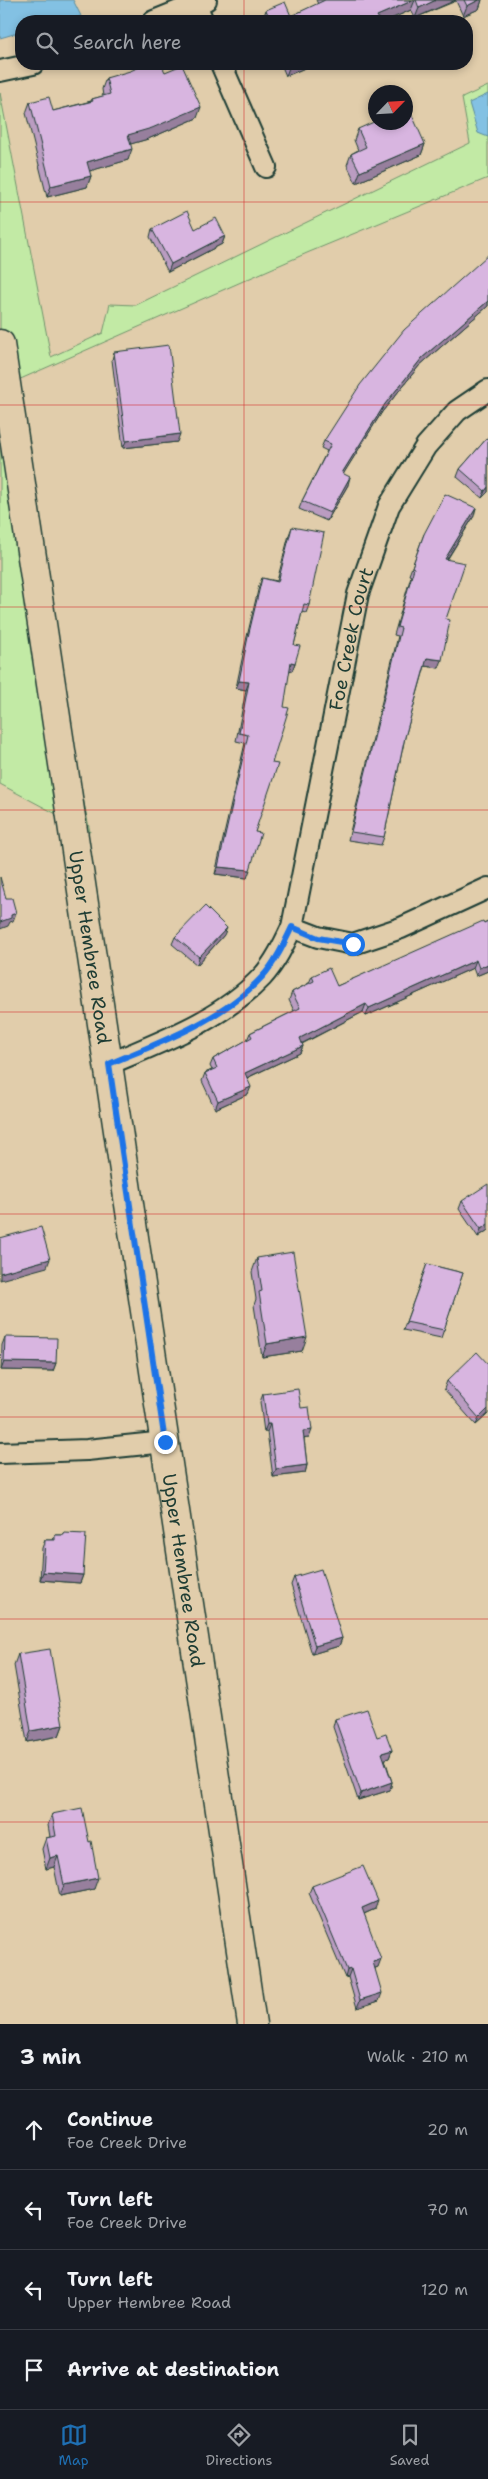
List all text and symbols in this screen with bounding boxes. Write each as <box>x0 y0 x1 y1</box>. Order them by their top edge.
search box <box>15 15 473 70</box>
icon: search <box>33 29 61 57</box>
text: Search here <box>73 30 182 55</box>
north arrow <box>368 85 413 130</box>
street label: Foe Creek Court <box>323 564 380 713</box>
street label: Upper Hembree Road <box>63 849 117 1046</box>
route start <box>342 933 365 956</box>
route end <box>154 1431 177 1454</box>
street label: Upper Hembree Road <box>157 1472 210 1669</box>
text: 3 min <box>20 2043 81 2071</box>
text: Walk · 210 m <box>367 2046 468 2067</box>
text: Continue <box>67 2107 153 2132</box>
icon: ahead <box>20 2116 48 2144</box>
text: 20 m <box>427 2119 468 2140</box>
text: Foe Creek Drive <box>67 2132 187 2153</box>
text: Turn left <box>67 2187 153 2212</box>
icon: left <box>20 2196 48 2224</box>
text: 70 m <box>427 2199 468 2220</box>
text: Foe Creek Drive <box>67 2212 187 2233</box>
text: Turn left <box>67 2267 153 2292</box>
icon: left <box>20 2276 48 2304</box>
text: 120 m <box>421 2279 468 2300</box>
text: Upper Hembree Road <box>67 2292 231 2313</box>
icon: arrive <box>20 2356 48 2384</box>
text: Arrive at destination <box>67 2357 279 2382</box>
tab: Map <box>59 2421 89 2469</box>
tab: Directions <box>206 2421 272 2469</box>
tab: Saved <box>390 2421 429 2469</box>

